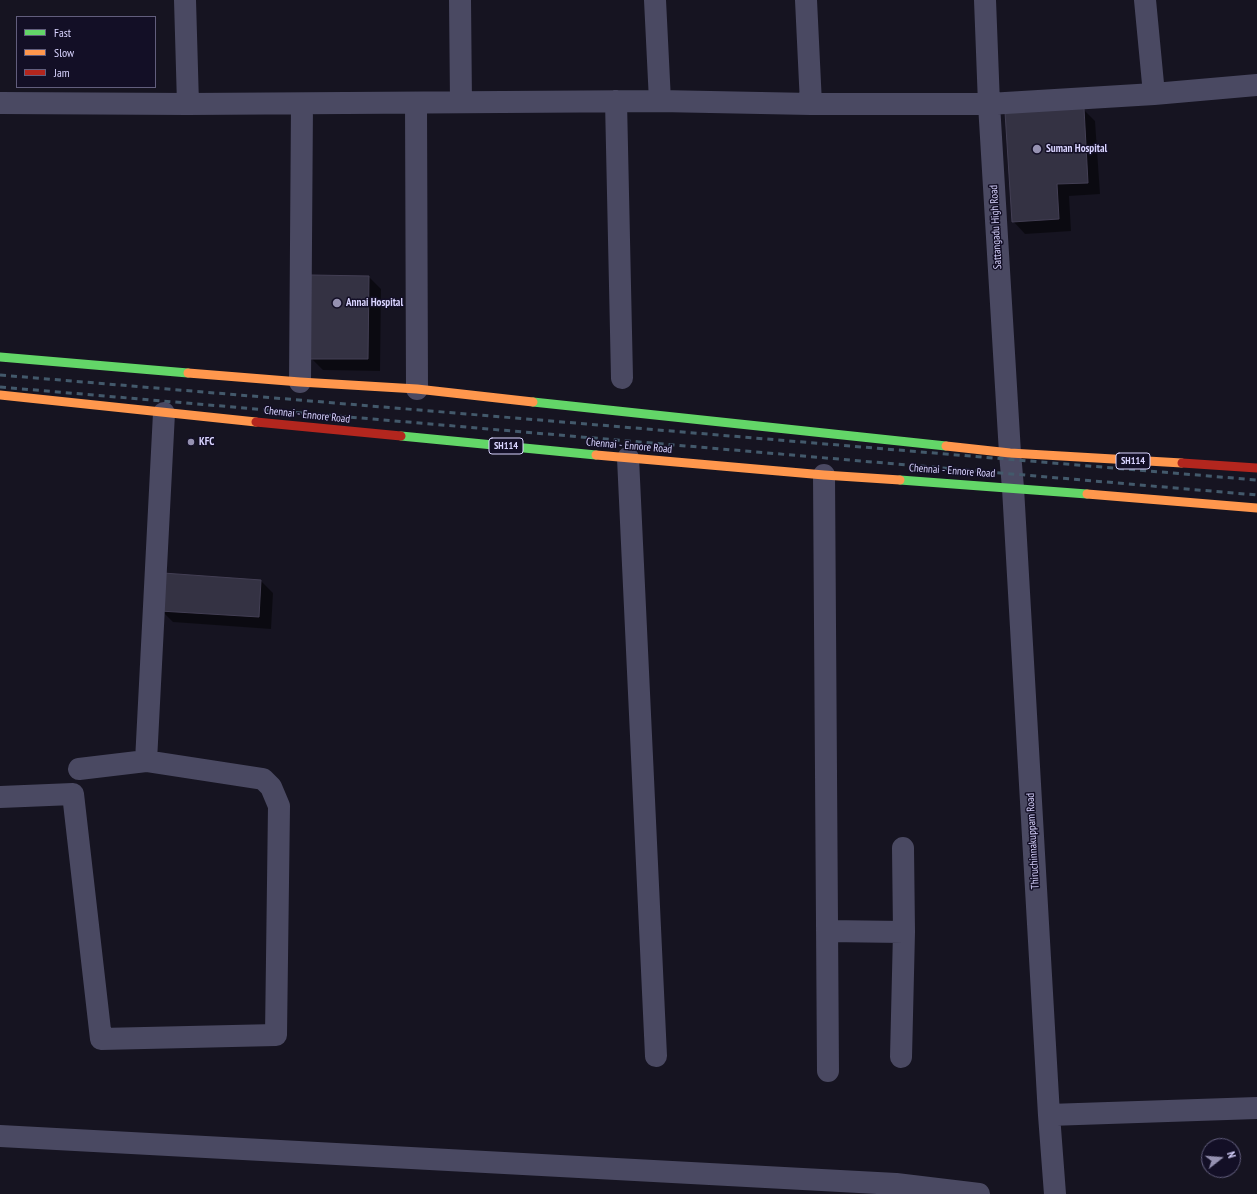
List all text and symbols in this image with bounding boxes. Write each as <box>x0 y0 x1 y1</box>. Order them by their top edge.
legend <box>16 16 156 88</box>
text: Fast <box>54 25 71 40</box>
text: Slow <box>54 45 74 60</box>
text: Jam <box>54 65 70 80</box>
place label: Suman Hospital <box>1046 142 1107 156</box>
marker: Suman Hospital <box>1031 143 1043 155</box>
street label: Sattangadu High Road <box>987 185 1005 269</box>
place label: Annai Hospital <box>346 296 403 310</box>
marker: Annai Hospital <box>331 297 343 309</box>
street label: Chennai - Ennore Road <box>263 404 351 426</box>
place label: KFC <box>199 435 214 449</box>
street label: Chennai - Ennore Road <box>585 436 673 456</box>
marker: KFC <box>186 437 196 447</box>
road number: SH114 <box>489 438 523 454</box>
road number: SH114 <box>1116 453 1150 469</box>
street label: Chennai - Ennore Road <box>908 461 996 481</box>
street label: Thiruchinnakuppam Road <box>1024 793 1042 889</box>
north arrow <box>1201 1138 1241 1178</box>
text: N <box>1224 1150 1239 1160</box>

